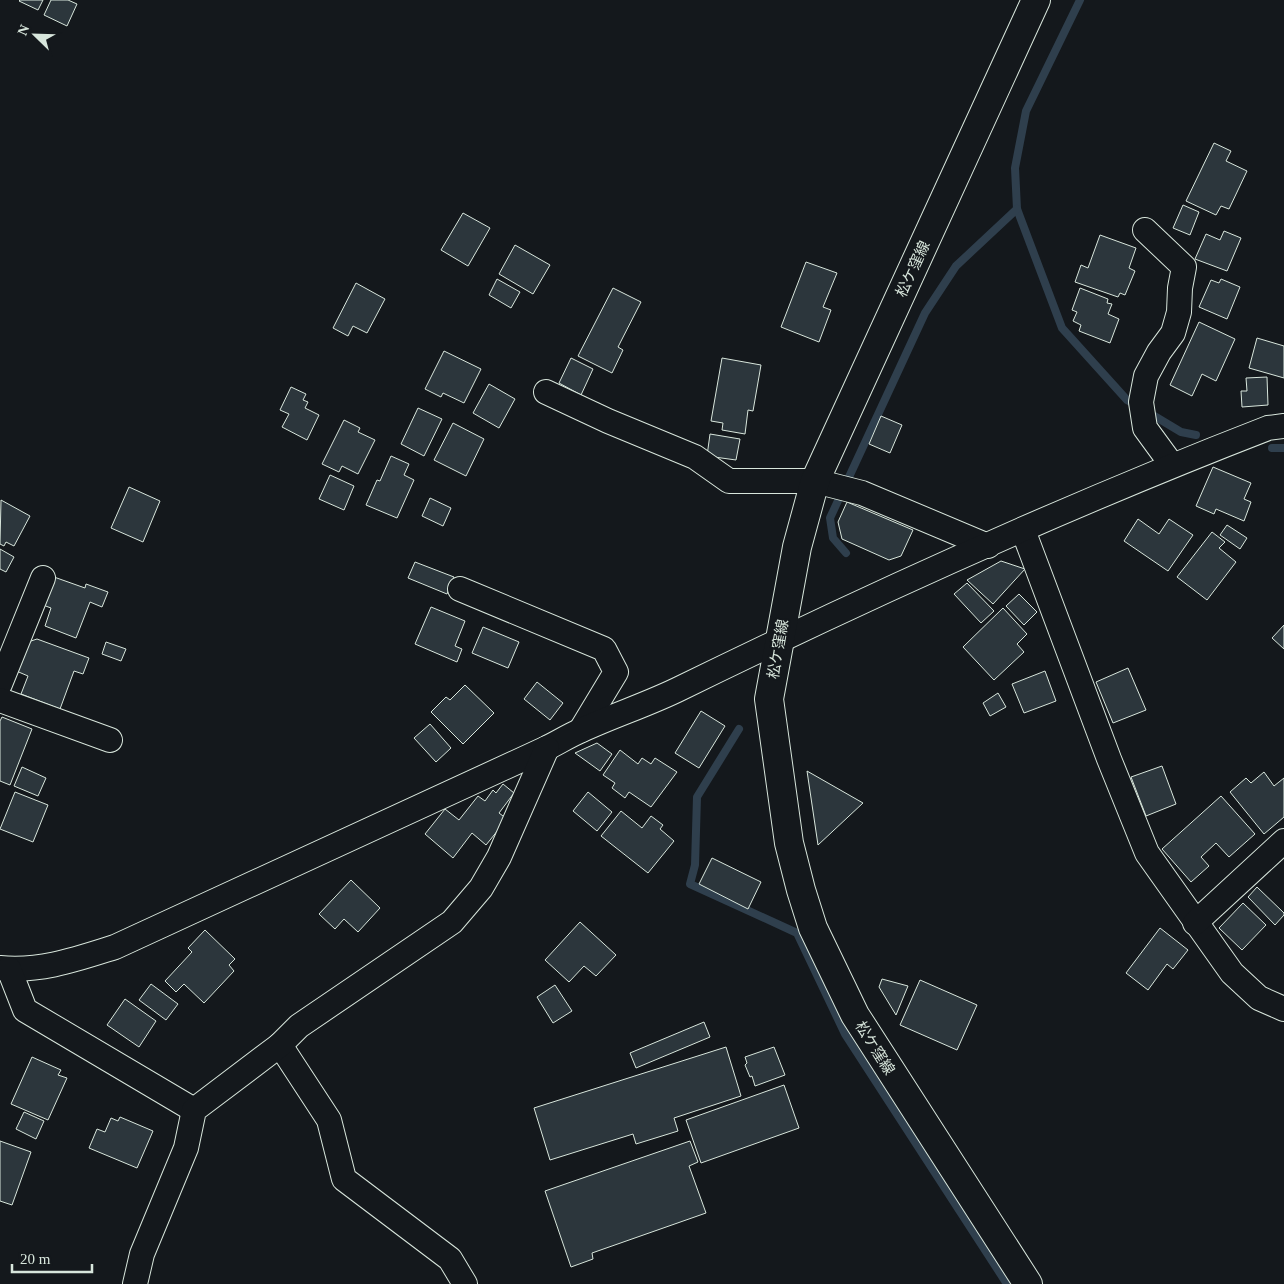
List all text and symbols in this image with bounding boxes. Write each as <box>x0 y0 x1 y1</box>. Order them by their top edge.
north arrow <box>10 10 60 60</box>
text: N <box>15 23 32 38</box>
street label: 松ケ窪線 <box>893 238 933 300</box>
street label: 松ケ窪線 <box>765 618 791 680</box>
street label: 松ケ窪線 <box>852 1018 898 1078</box>
scale bar <box>12 1242 92 1274</box>
text: 20 m <box>20 1251 51 1267</box>

